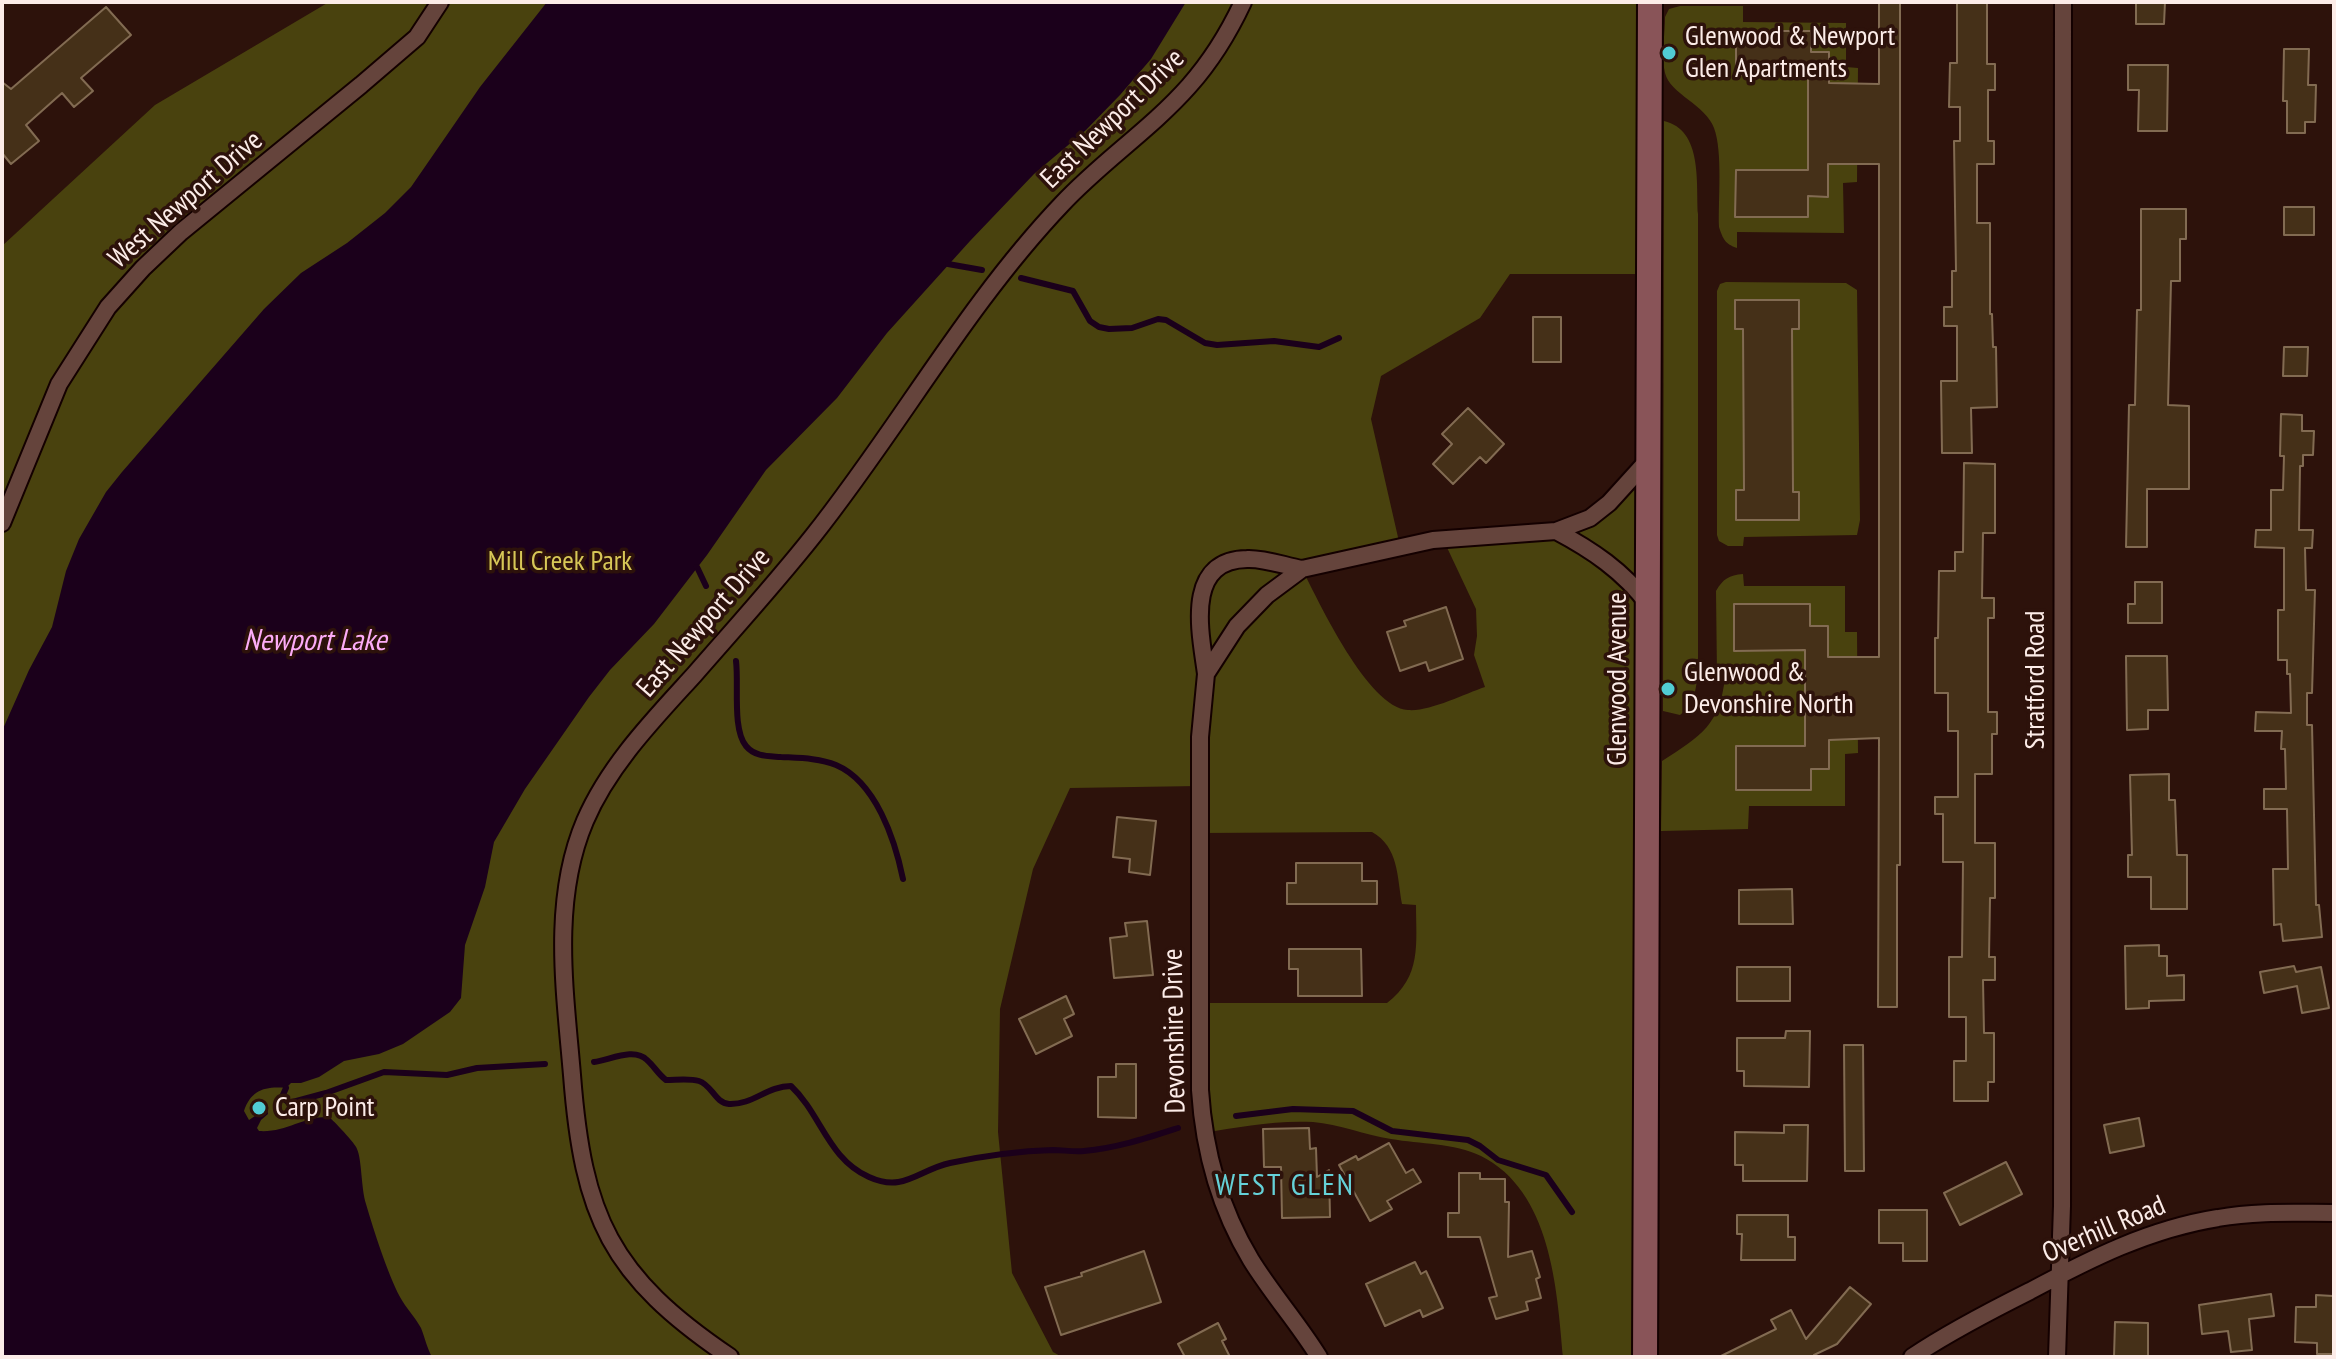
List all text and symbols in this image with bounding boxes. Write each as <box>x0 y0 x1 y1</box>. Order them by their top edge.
place label: Glenwood & Newport Glen Apartments <box>1685 20 1895 86</box>
street label: East Newport Drive <box>1034 42 1192 196</box>
marker: Glenwood & Newport Glen Apartments <box>1660 44 1678 62</box>
street label: West Newport Drive <box>102 124 270 276</box>
street label: East Newport Drive <box>630 542 778 704</box>
park label: Mill Creek Park <box>488 545 632 579</box>
street label: Glenwood Avenue <box>1601 592 1635 766</box>
street label: Stratford Road <box>2019 611 2053 749</box>
water label: Newport Lake <box>243 623 387 659</box>
place label: Glenwood & Devonshire North <box>1684 656 1854 722</box>
marker: Glenwood & Devonshire North <box>1659 680 1677 698</box>
street label: Devonshire Drive <box>1157 948 1193 1114</box>
place label: Carp Point <box>275 1091 374 1125</box>
marker: Carp Point <box>250 1099 268 1117</box>
district label: WEST GLEN <box>1215 1168 1355 1204</box>
street label: Overhill Road <box>2037 1189 2171 1271</box>

